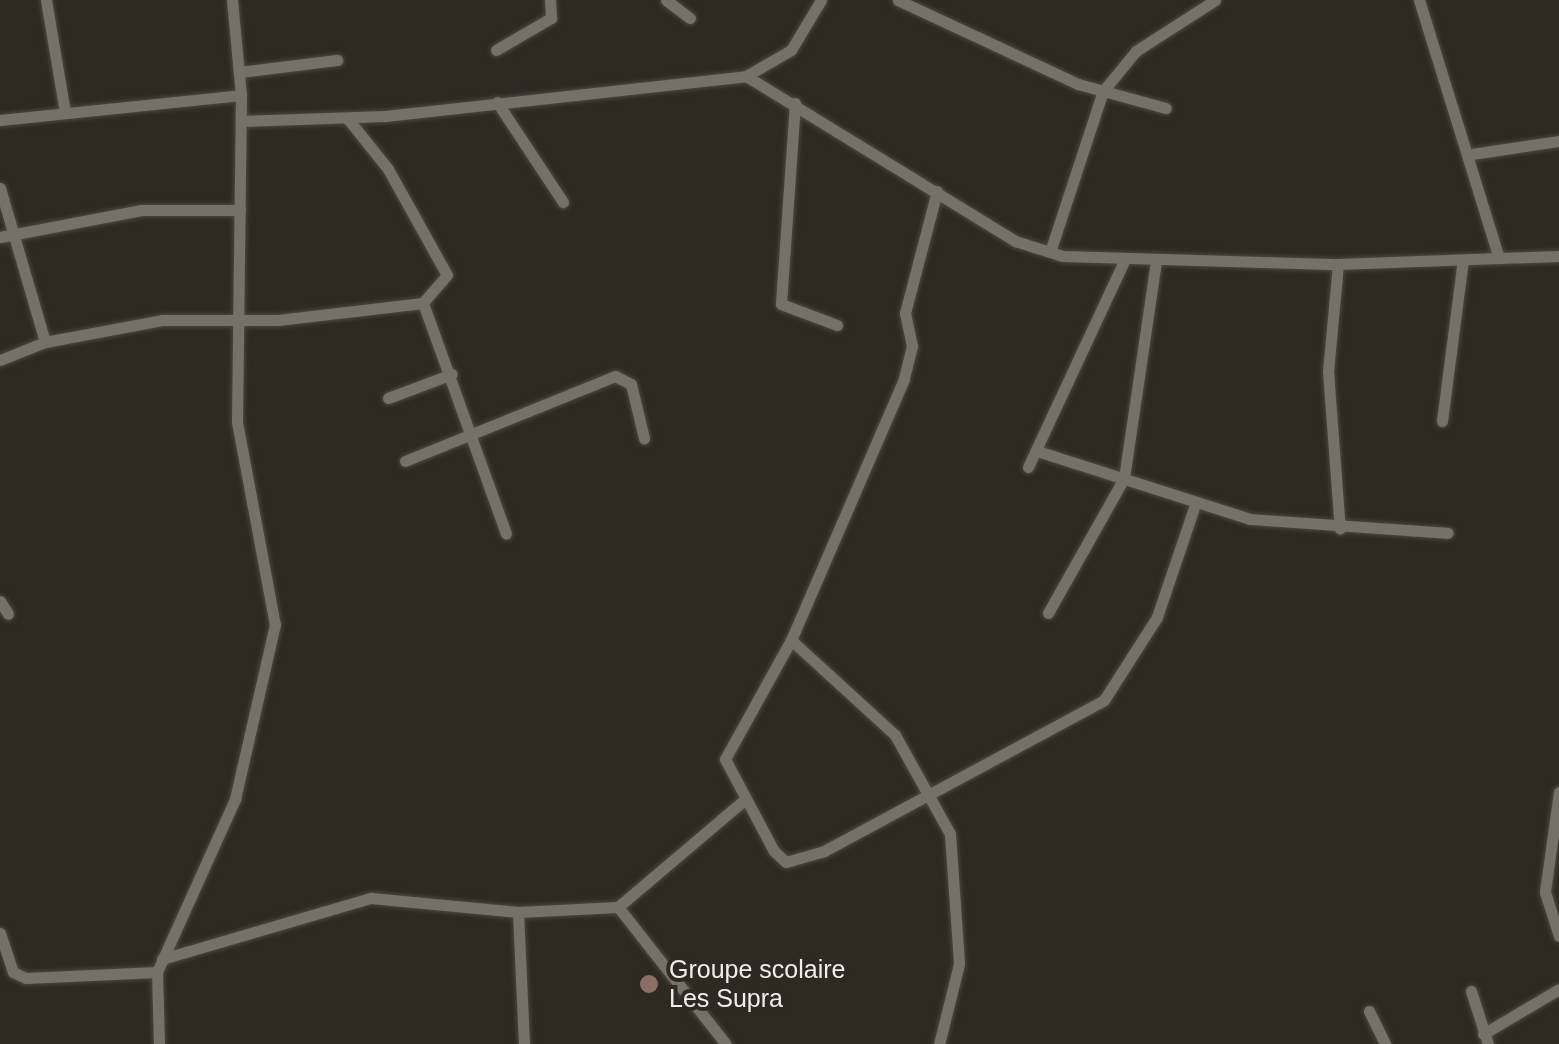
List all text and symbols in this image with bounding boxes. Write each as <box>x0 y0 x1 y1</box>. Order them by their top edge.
place label: Groupe scolaire Les Supra <box>669 955 845 1014</box>
marker: Groupe scolaire Les Supra <box>638 973 660 995</box>

